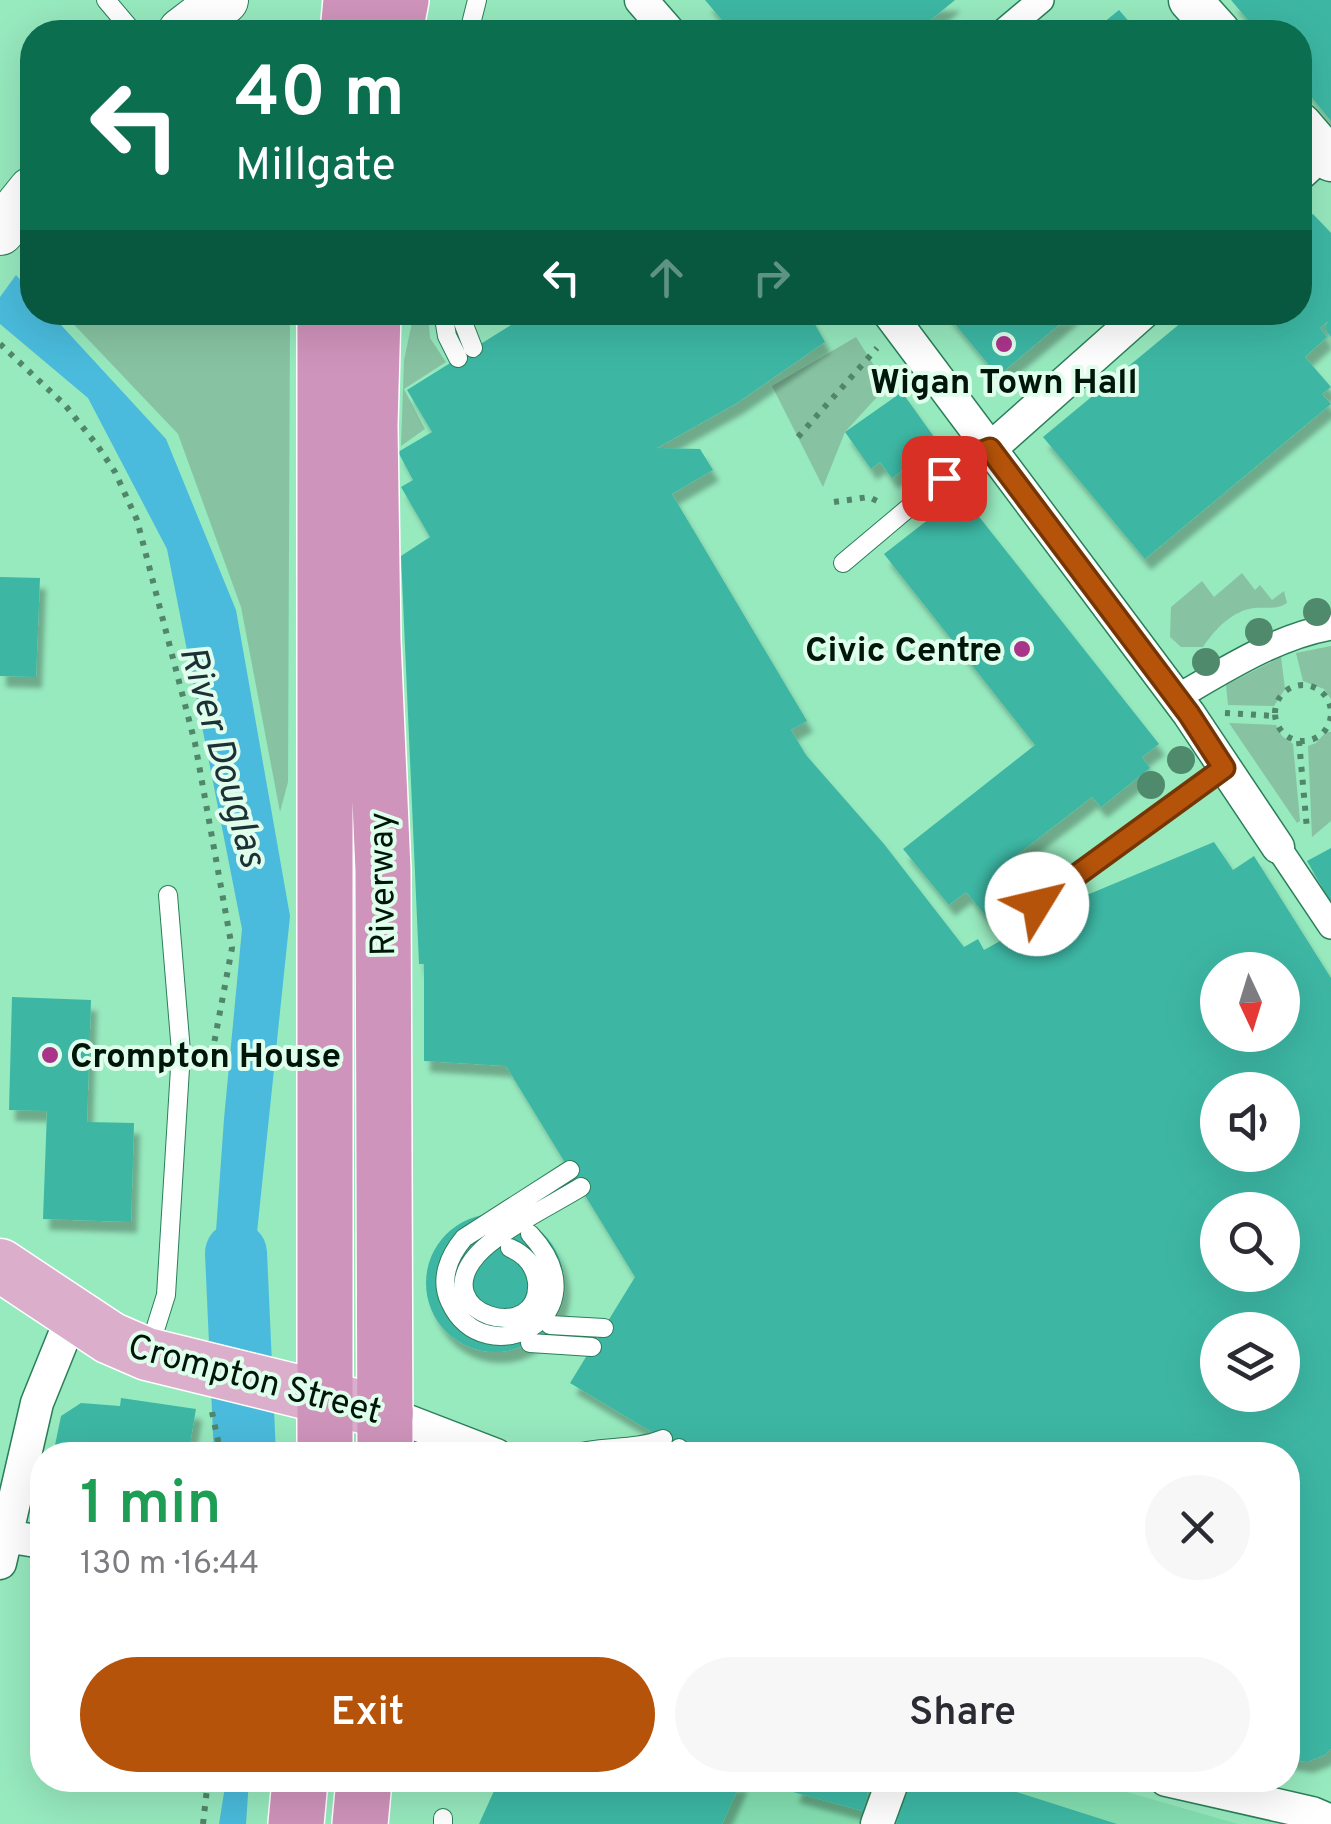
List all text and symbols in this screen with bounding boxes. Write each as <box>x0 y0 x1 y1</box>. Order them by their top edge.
text: 40 m <box>235 52 405 141</box>
icon: left <box>70 60 200 190</box>
text: Millgate <box>235 139 396 196</box>
icon: left <box>534 250 589 305</box>
icon: ahead <box>639 250 694 305</box>
icon: right <box>744 250 799 305</box>
marker: Wigan Town Hall <box>993 333 1015 355</box>
place label: Wigan Town Hall <box>870 362 1138 406</box>
pin <box>902 436 987 521</box>
icon: arrive <box>917 451 972 506</box>
place label: Civic Centre <box>805 630 1002 674</box>
marker: Civic Centre <box>1011 638 1033 660</box>
water label: River Douglas <box>166 641 276 874</box>
street label: Riverway <box>361 811 407 956</box>
position arrow <box>985 852 1089 956</box>
north arrow <box>1200 952 1300 1052</box>
map controls <box>1200 952 1300 1412</box>
place label: Crompton House <box>70 1036 341 1080</box>
marker: Crompton House <box>39 1044 61 1066</box>
button: sound <box>1200 1072 1300 1172</box>
button: search <box>1200 1192 1300 1292</box>
button: layers <box>1200 1312 1300 1412</box>
street label: Crompton Street <box>123 1326 386 1436</box>
text: 1 min <box>80 1469 221 1545</box>
button: close <box>1145 1475 1250 1580</box>
text: 130 m · 16:44 <box>80 1545 259 1585</box>
button: Exit <box>80 1657 655 1772</box>
button: Share <box>675 1657 1250 1772</box>

